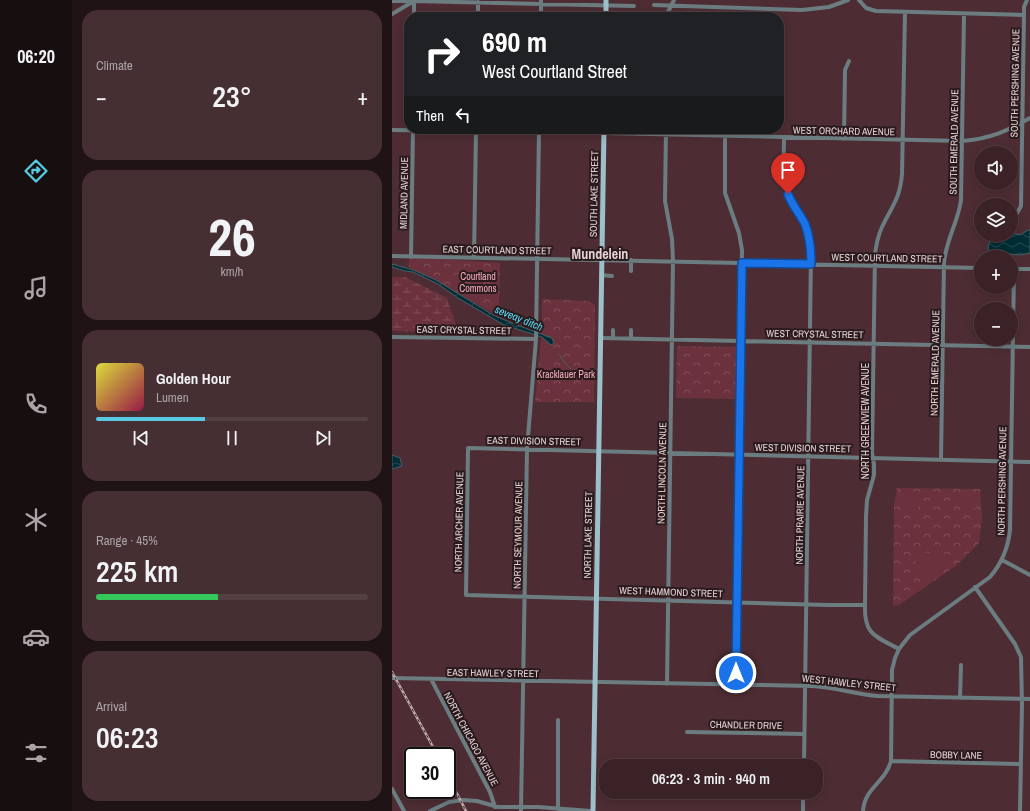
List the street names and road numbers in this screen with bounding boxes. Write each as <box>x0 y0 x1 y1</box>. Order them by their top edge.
street label: SOUTH PERSHING AVENUE <box>1008 29 1022 137</box>
street label: SOUTH EMERALD AVENUE <box>947 89 961 195</box>
street label: WEST ORCHARD AVENUE <box>793 124 895 138</box>
street label: SOUTH LAKE STREET <box>587 151 601 237</box>
street label: MIDLAND AVENUE <box>397 157 411 229</box>
street label: EAST COURTLAND STREET <box>442 243 552 257</box>
street label: WEST COURTLAND STREET <box>831 251 943 265</box>
street label: NORTH EMERALD AVENUE <box>928 310 942 416</box>
street label: EAST CRYSTAL STREET <box>416 323 512 337</box>
street label: WEST CRYSTAL STREET <box>766 327 864 341</box>
street label: NORTH GREENVIEW AVENUE <box>859 363 872 479</box>
street label: NORTH LINCOLN AVENUE <box>655 422 669 524</box>
street label: NORTH PERSHING AVENUE <box>995 426 1009 536</box>
street label: EAST DIVISION STREET <box>487 434 581 448</box>
street label: WEST DIVISION STREET <box>755 441 851 455</box>
street label: NORTH PRAIRIE AVENUE <box>793 465 807 565</box>
street label: NORTH ARCHER AVENUE <box>452 472 466 572</box>
street label: NORTH SEYMOUR AVENUE <box>511 481 525 589</box>
street label: NORTH LAKE STREET <box>581 491 595 579</box>
street label: WEST HAMMOND STREET <box>619 584 723 600</box>
street label: EAST HAWLEY STREET <box>447 666 539 680</box>
street label: WEST HAWLEY STREET <box>801 672 897 694</box>
street label: NORTH CHICAGO AVENUE <box>441 690 501 788</box>
street label: CHANDLER DRIVE <box>710 718 782 732</box>
street label: BOBBY LANE <box>930 748 982 762</box>

